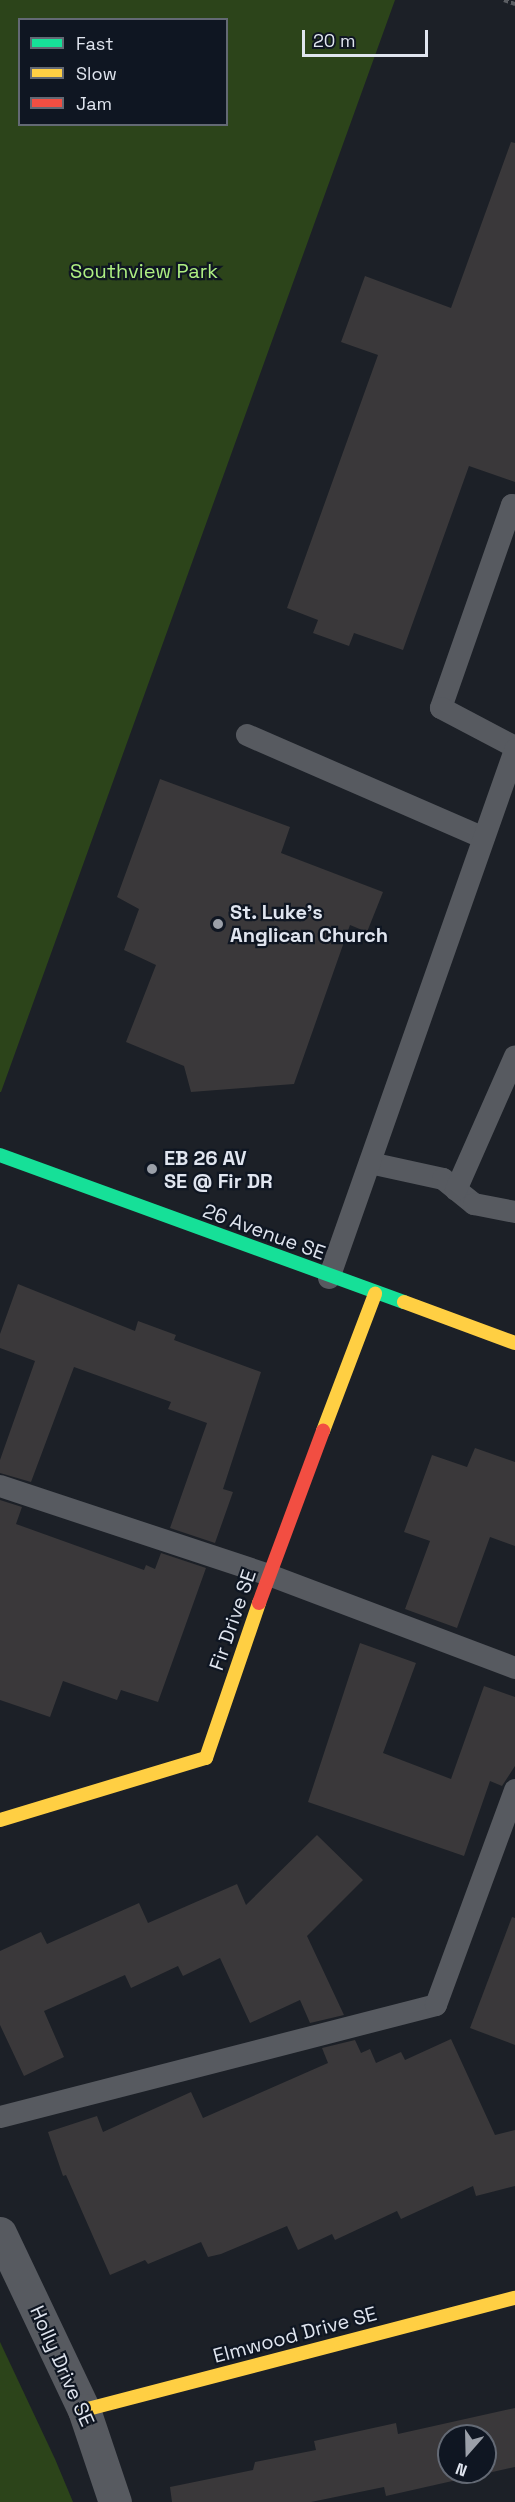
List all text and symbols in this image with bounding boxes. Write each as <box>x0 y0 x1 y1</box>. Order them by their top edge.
legend <box>18 18 228 126</box>
scale bar <box>305 18 431 56</box>
text: 20 m <box>313 29 356 52</box>
text: Fast <box>76 32 113 55</box>
text: Slow <box>76 62 117 85</box>
text: Jam <box>76 92 112 115</box>
park label: Southview Park <box>70 259 218 283</box>
place label: St. Luke's Anglican Church <box>230 900 388 947</box>
marker: St. Luke's Anglican Church <box>211 917 225 931</box>
place label: EB 26 AV SE @ Fir DR <box>164 1146 273 1193</box>
marker: EB 26 AV SE @ Fir DR <box>145 1162 159 1176</box>
street label: 26 Avenue SE <box>199 1199 329 1265</box>
street label: Fir Drive SE <box>205 1566 261 1674</box>
street label: Holly Drive SE <box>25 2302 99 2430</box>
street label: Elmwood Drive SE <box>211 2302 379 2368</box>
north arrow <box>437 2424 497 2484</box>
text: N <box>453 2458 470 2481</box>

